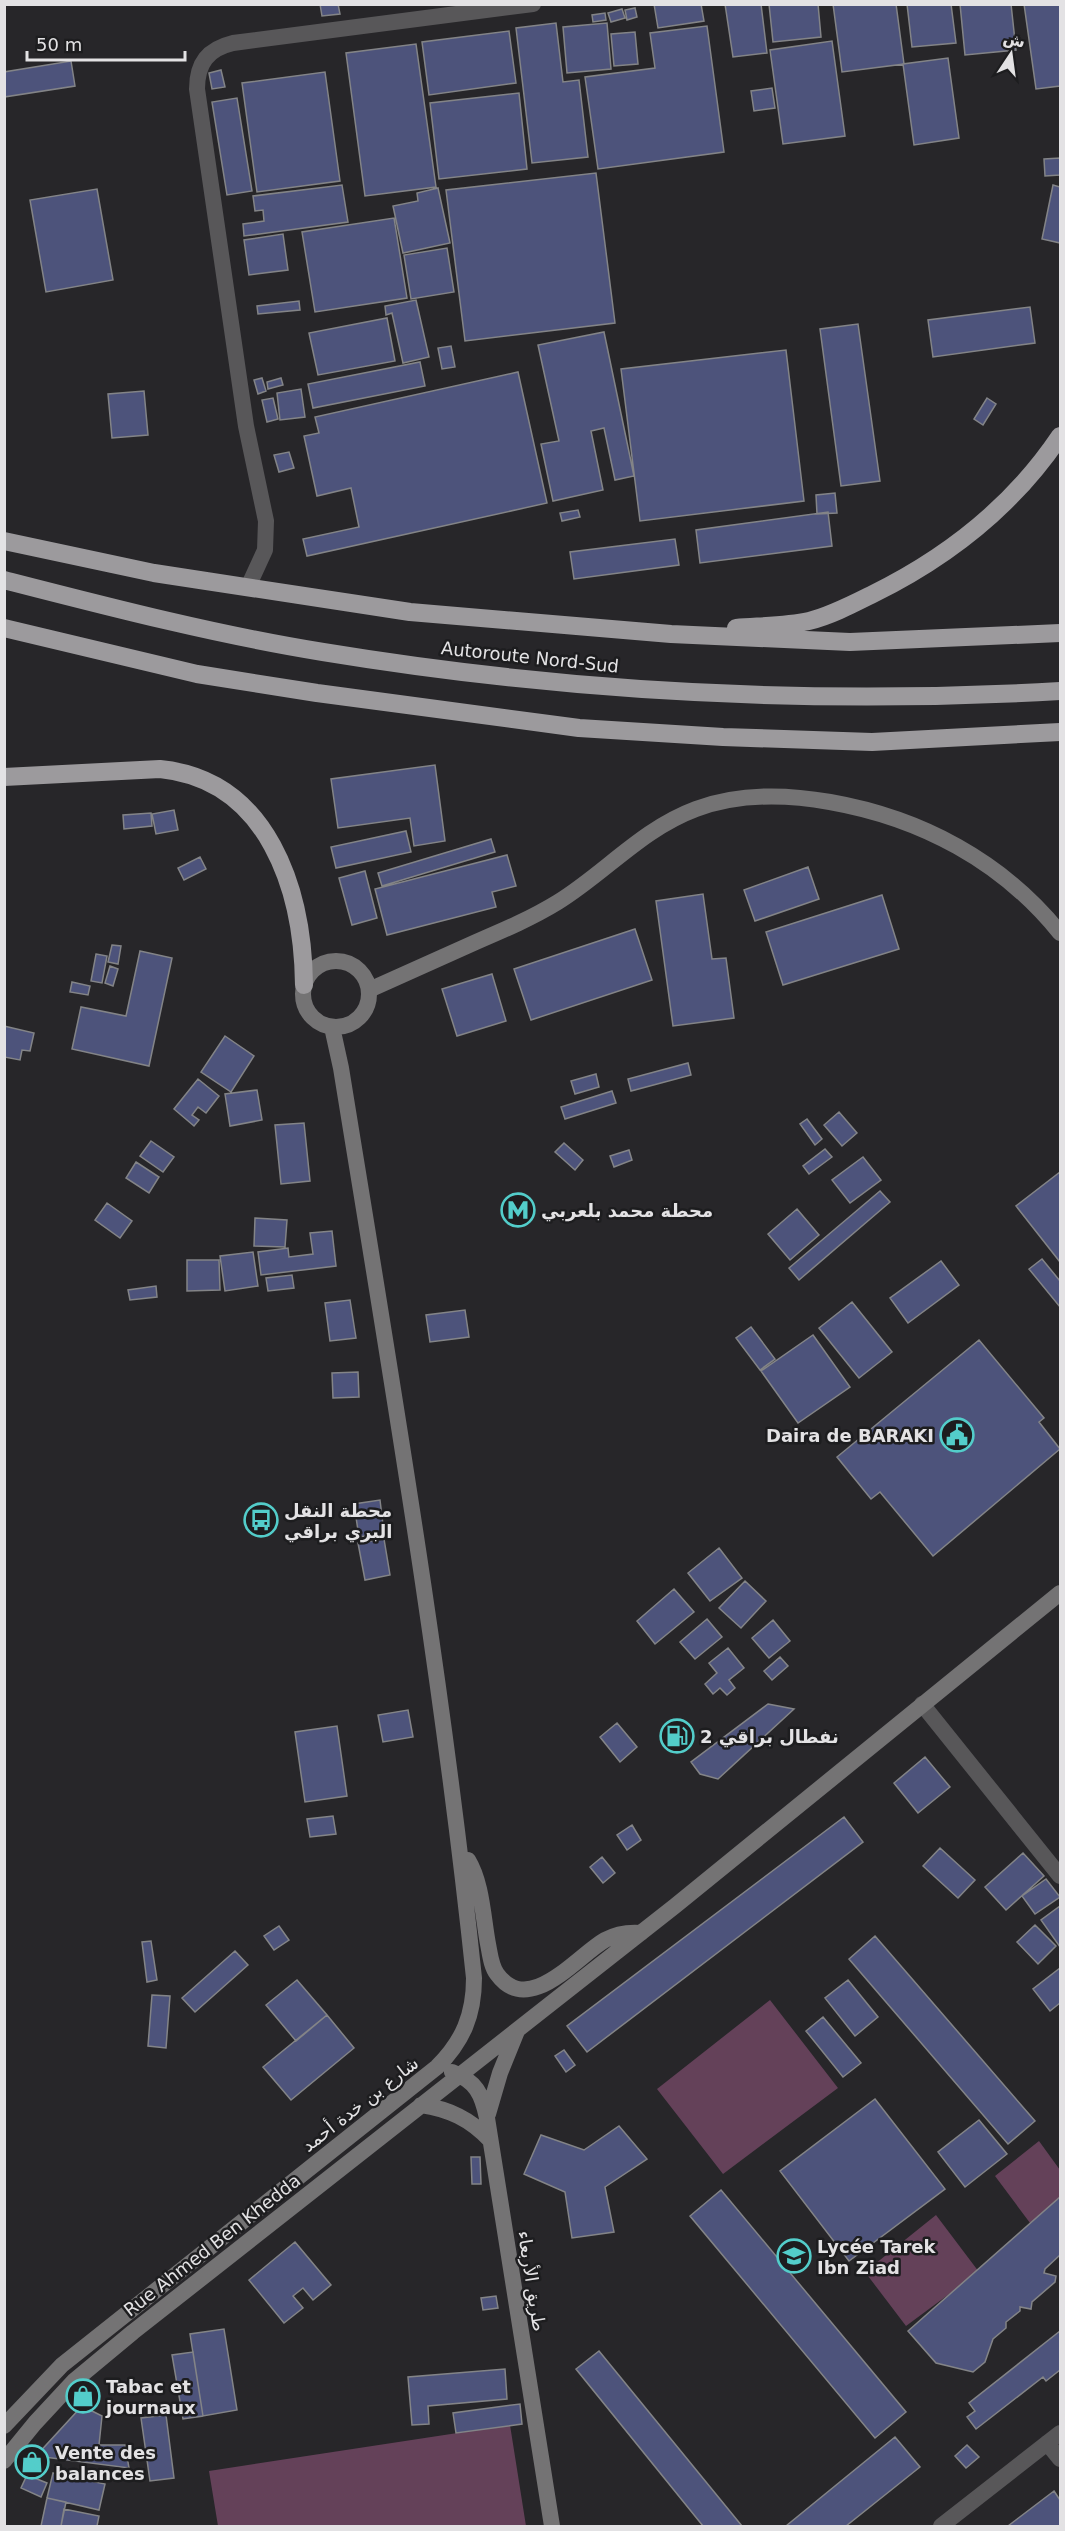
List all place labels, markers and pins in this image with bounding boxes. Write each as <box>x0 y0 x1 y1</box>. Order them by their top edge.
metro station icon: محطة محمد بلعربي <box>500 1192 536 1228</box>
place label: محطة محمد بلعربي <box>541 1200 713 1222</box>
public building icon: Daira de BARAKI <box>939 1417 975 1453</box>
place label: Daira de BARAKI <box>766 1425 934 1446</box>
place label: محطة النقل البري براقي <box>284 1500 392 1543</box>
bus stop icon: محطة النقل البري براقي <box>243 1502 279 1538</box>
fuel station icon: نفطال براقي 2 <box>659 1718 695 1754</box>
place label: نفطال براقي 2 <box>700 1726 839 1748</box>
place label: Lycée Tarek Ibn Ziad <box>817 2236 937 2278</box>
school or university icon: Lycée Tarek Ibn Ziad <box>776 2238 812 2274</box>
place label: Tabac et journaux <box>105 2376 196 2418</box>
shop icon: Tabac et journaux <box>65 2378 101 2414</box>
place label: Vente des balances <box>55 2442 156 2484</box>
shop icon: Vente des balances <box>14 2444 50 2480</box>

